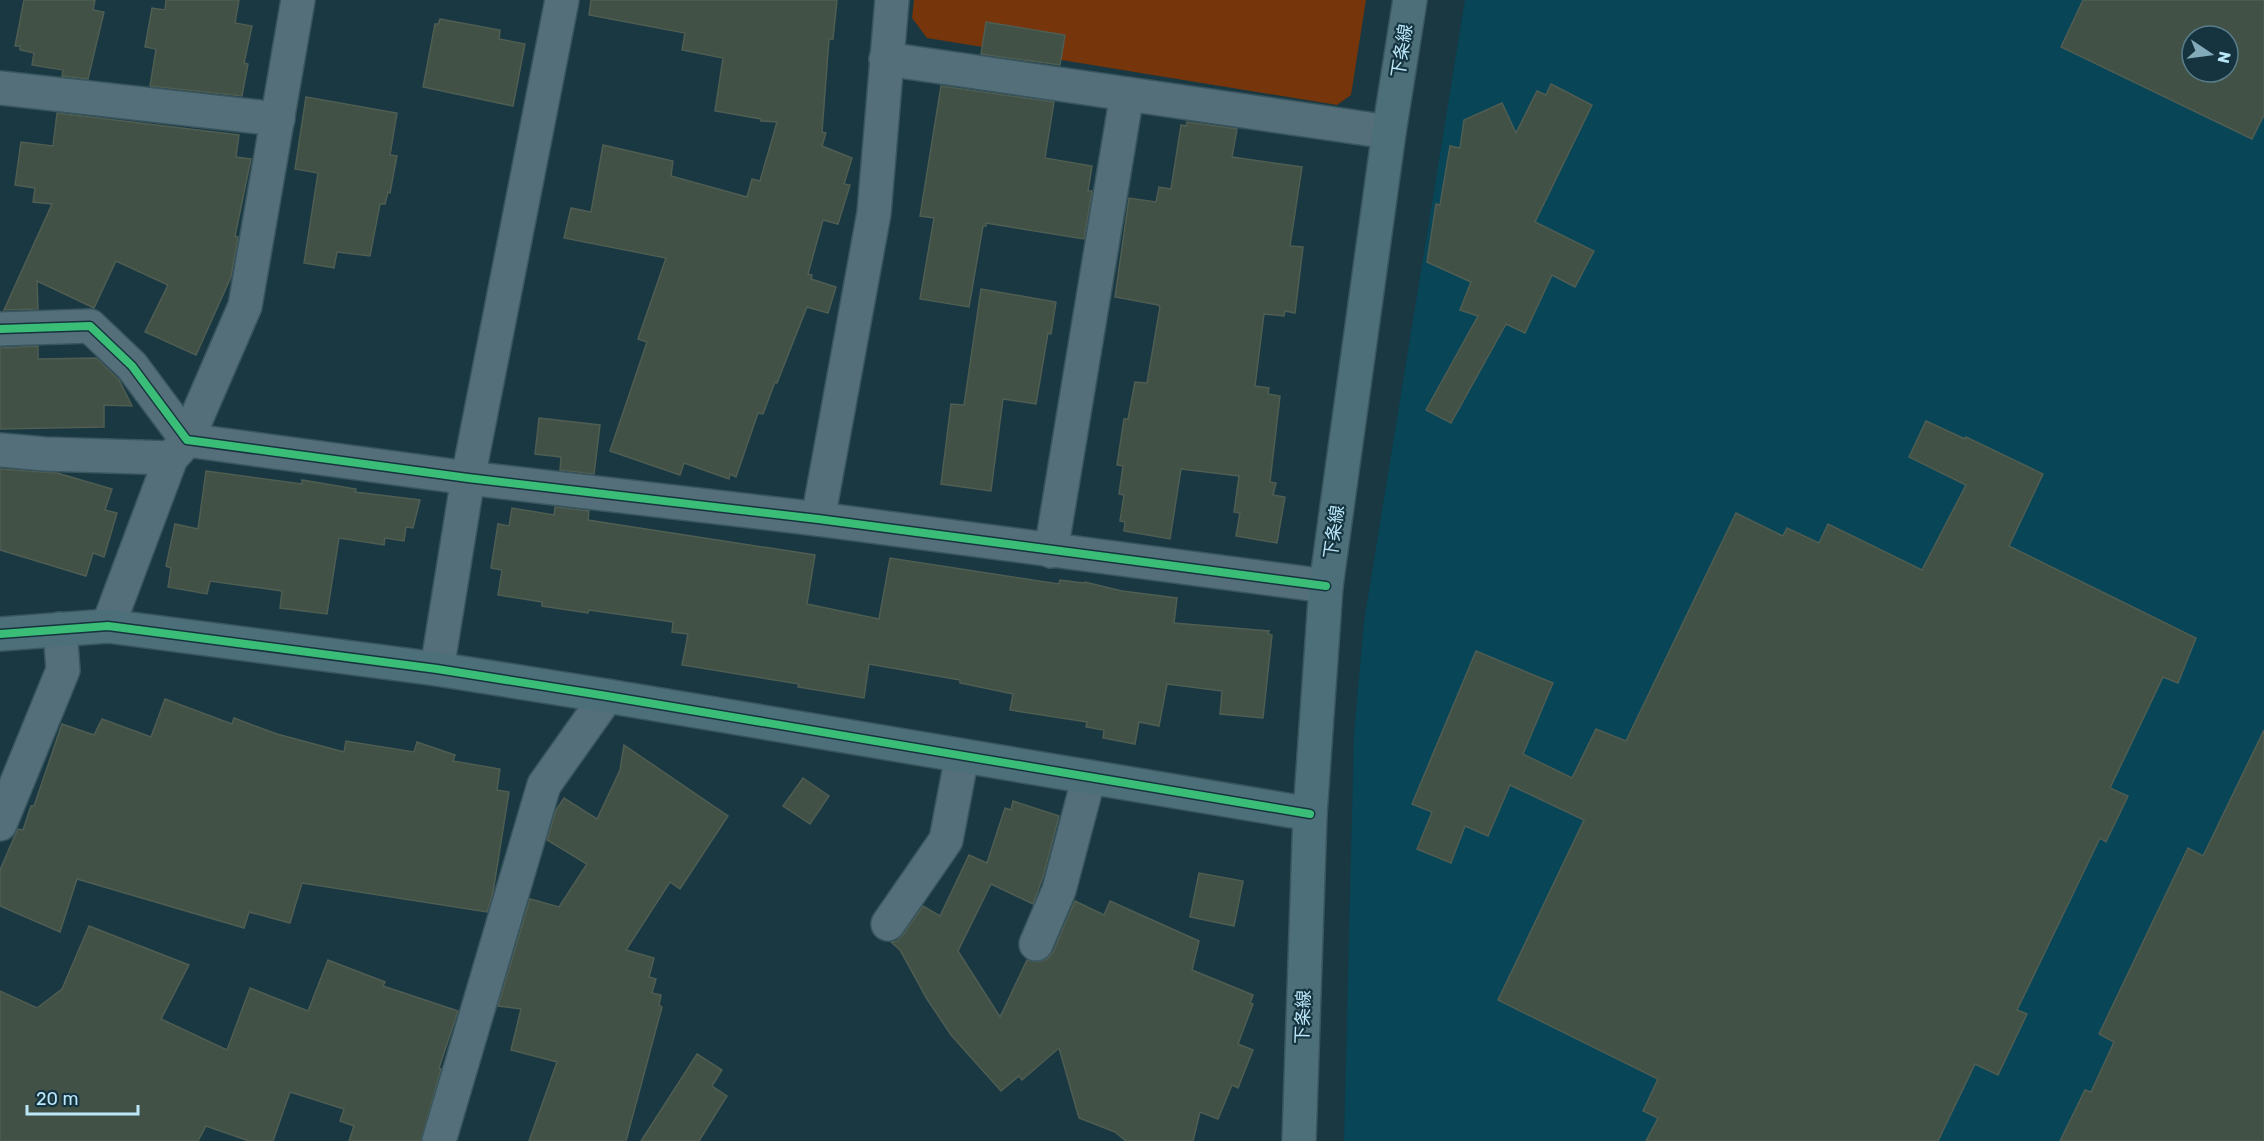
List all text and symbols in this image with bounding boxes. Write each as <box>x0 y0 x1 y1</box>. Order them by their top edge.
street label: 下条線 <box>1387 23 1417 79</box>
north arrow <box>2180 24 2240 84</box>
text: N <box>2214 50 2235 65</box>
street label: 下条線 <box>1319 504 1349 560</box>
street label: 下条線 <box>1291 990 1315 1044</box>
scale bar <box>27 1078 138 1116</box>
text: 20 m <box>36 1088 78 1110</box>

